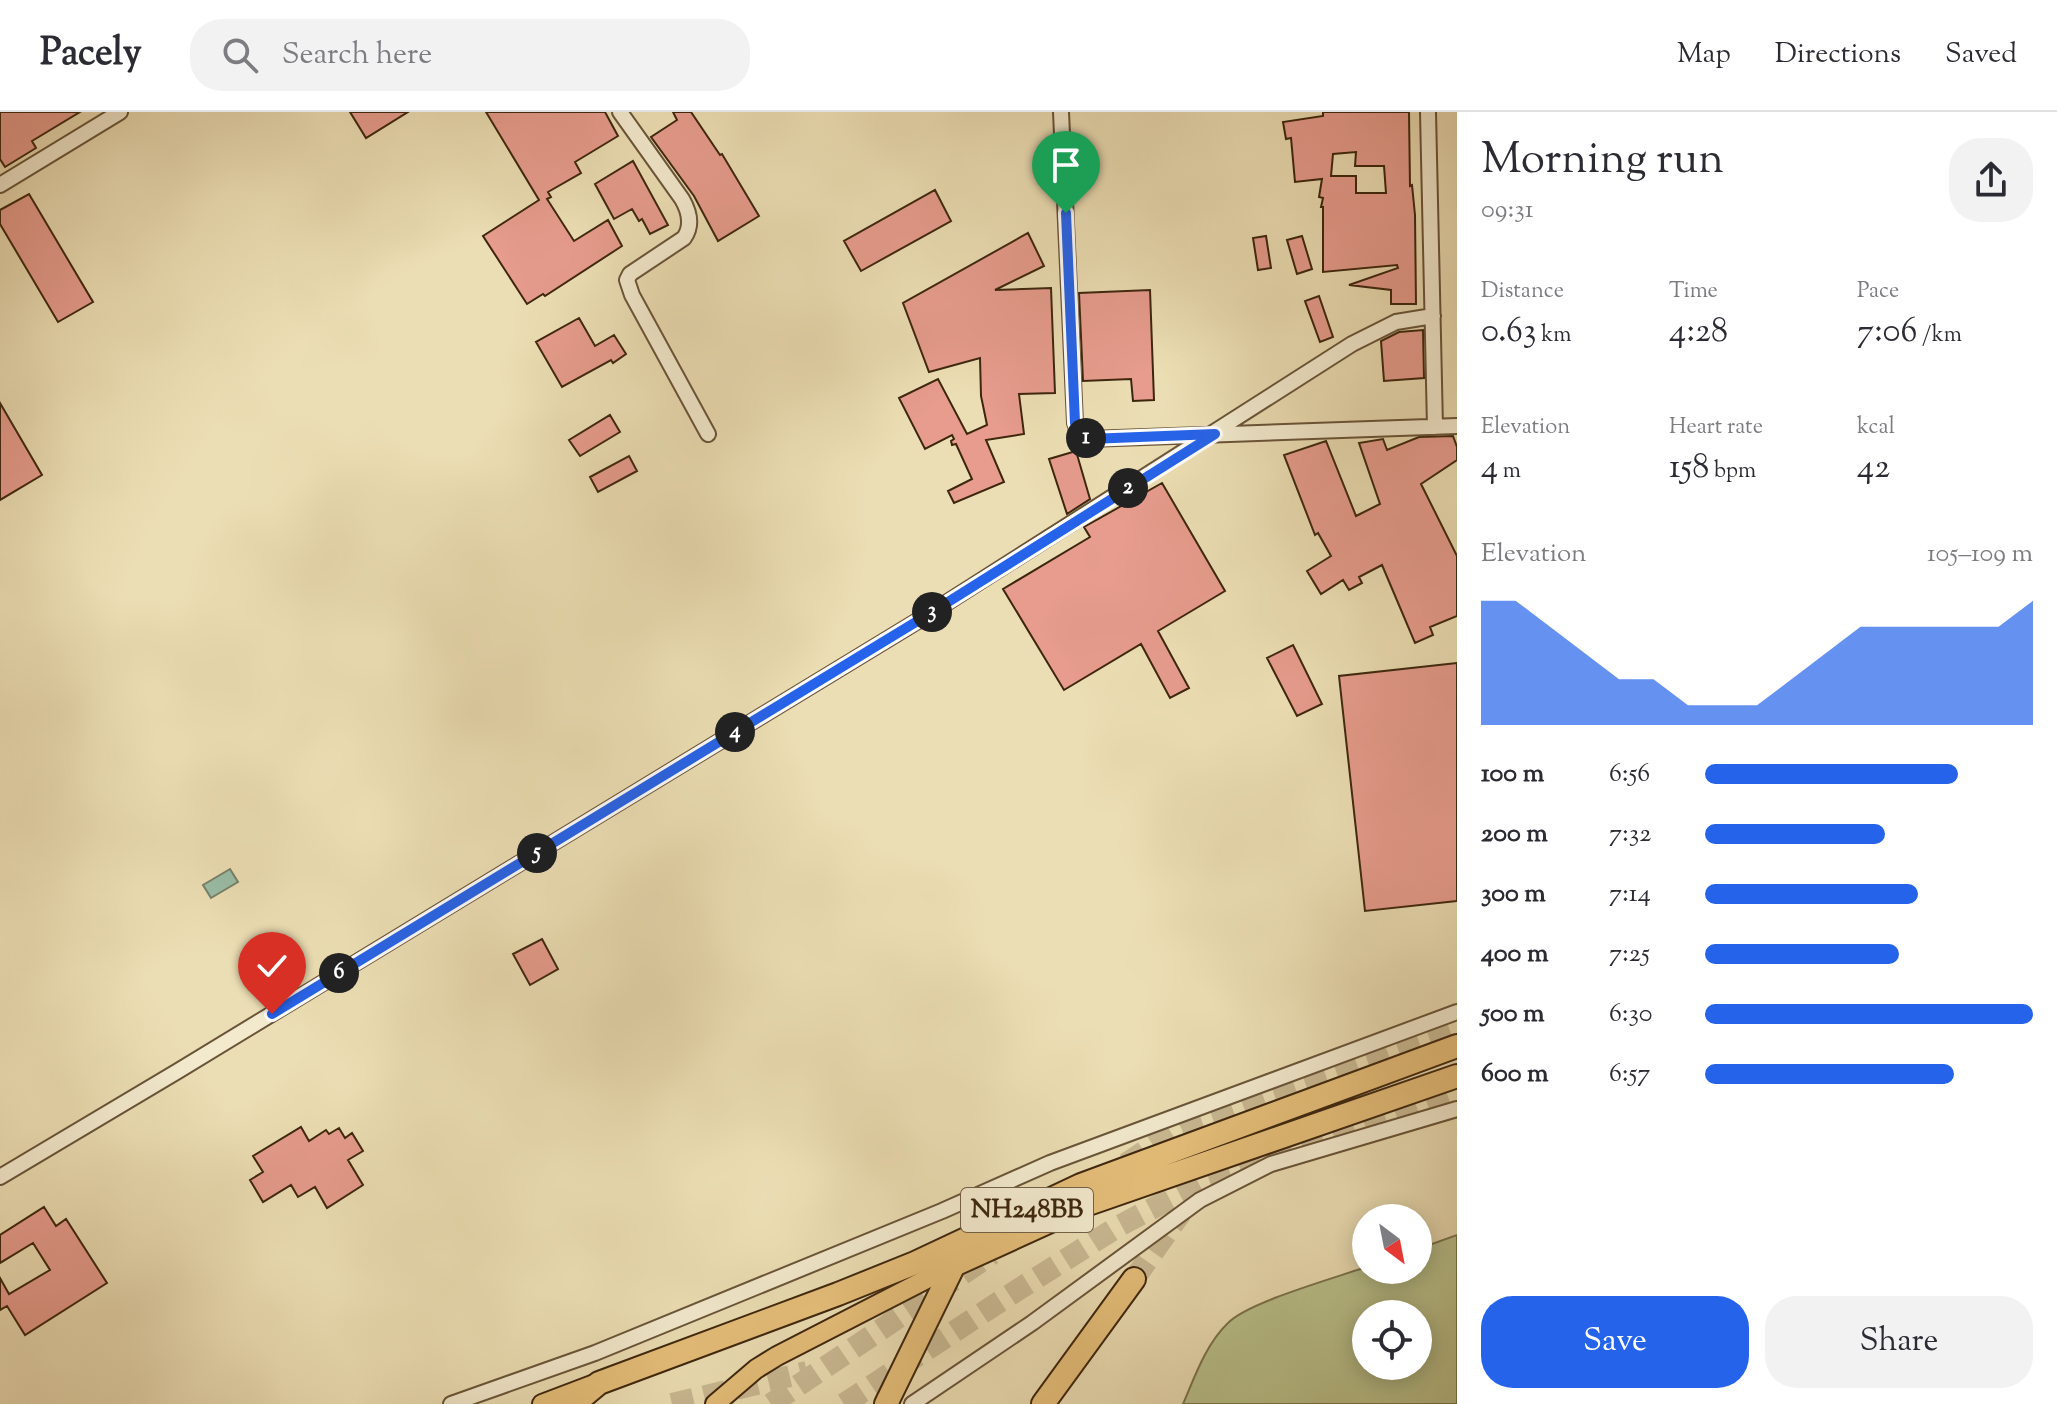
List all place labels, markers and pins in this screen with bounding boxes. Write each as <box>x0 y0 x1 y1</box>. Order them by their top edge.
pin <box>1032 131 1100 213</box>
pin: 1 <box>1066 418 1106 458</box>
pin: 2 <box>1108 468 1148 508</box>
pin: 3 <box>912 592 952 632</box>
pin: 4 <box>715 712 755 752</box>
pin: 5 <box>517 833 557 873</box>
pin <box>238 932 306 1014</box>
pin: 6 <box>319 953 359 993</box>

